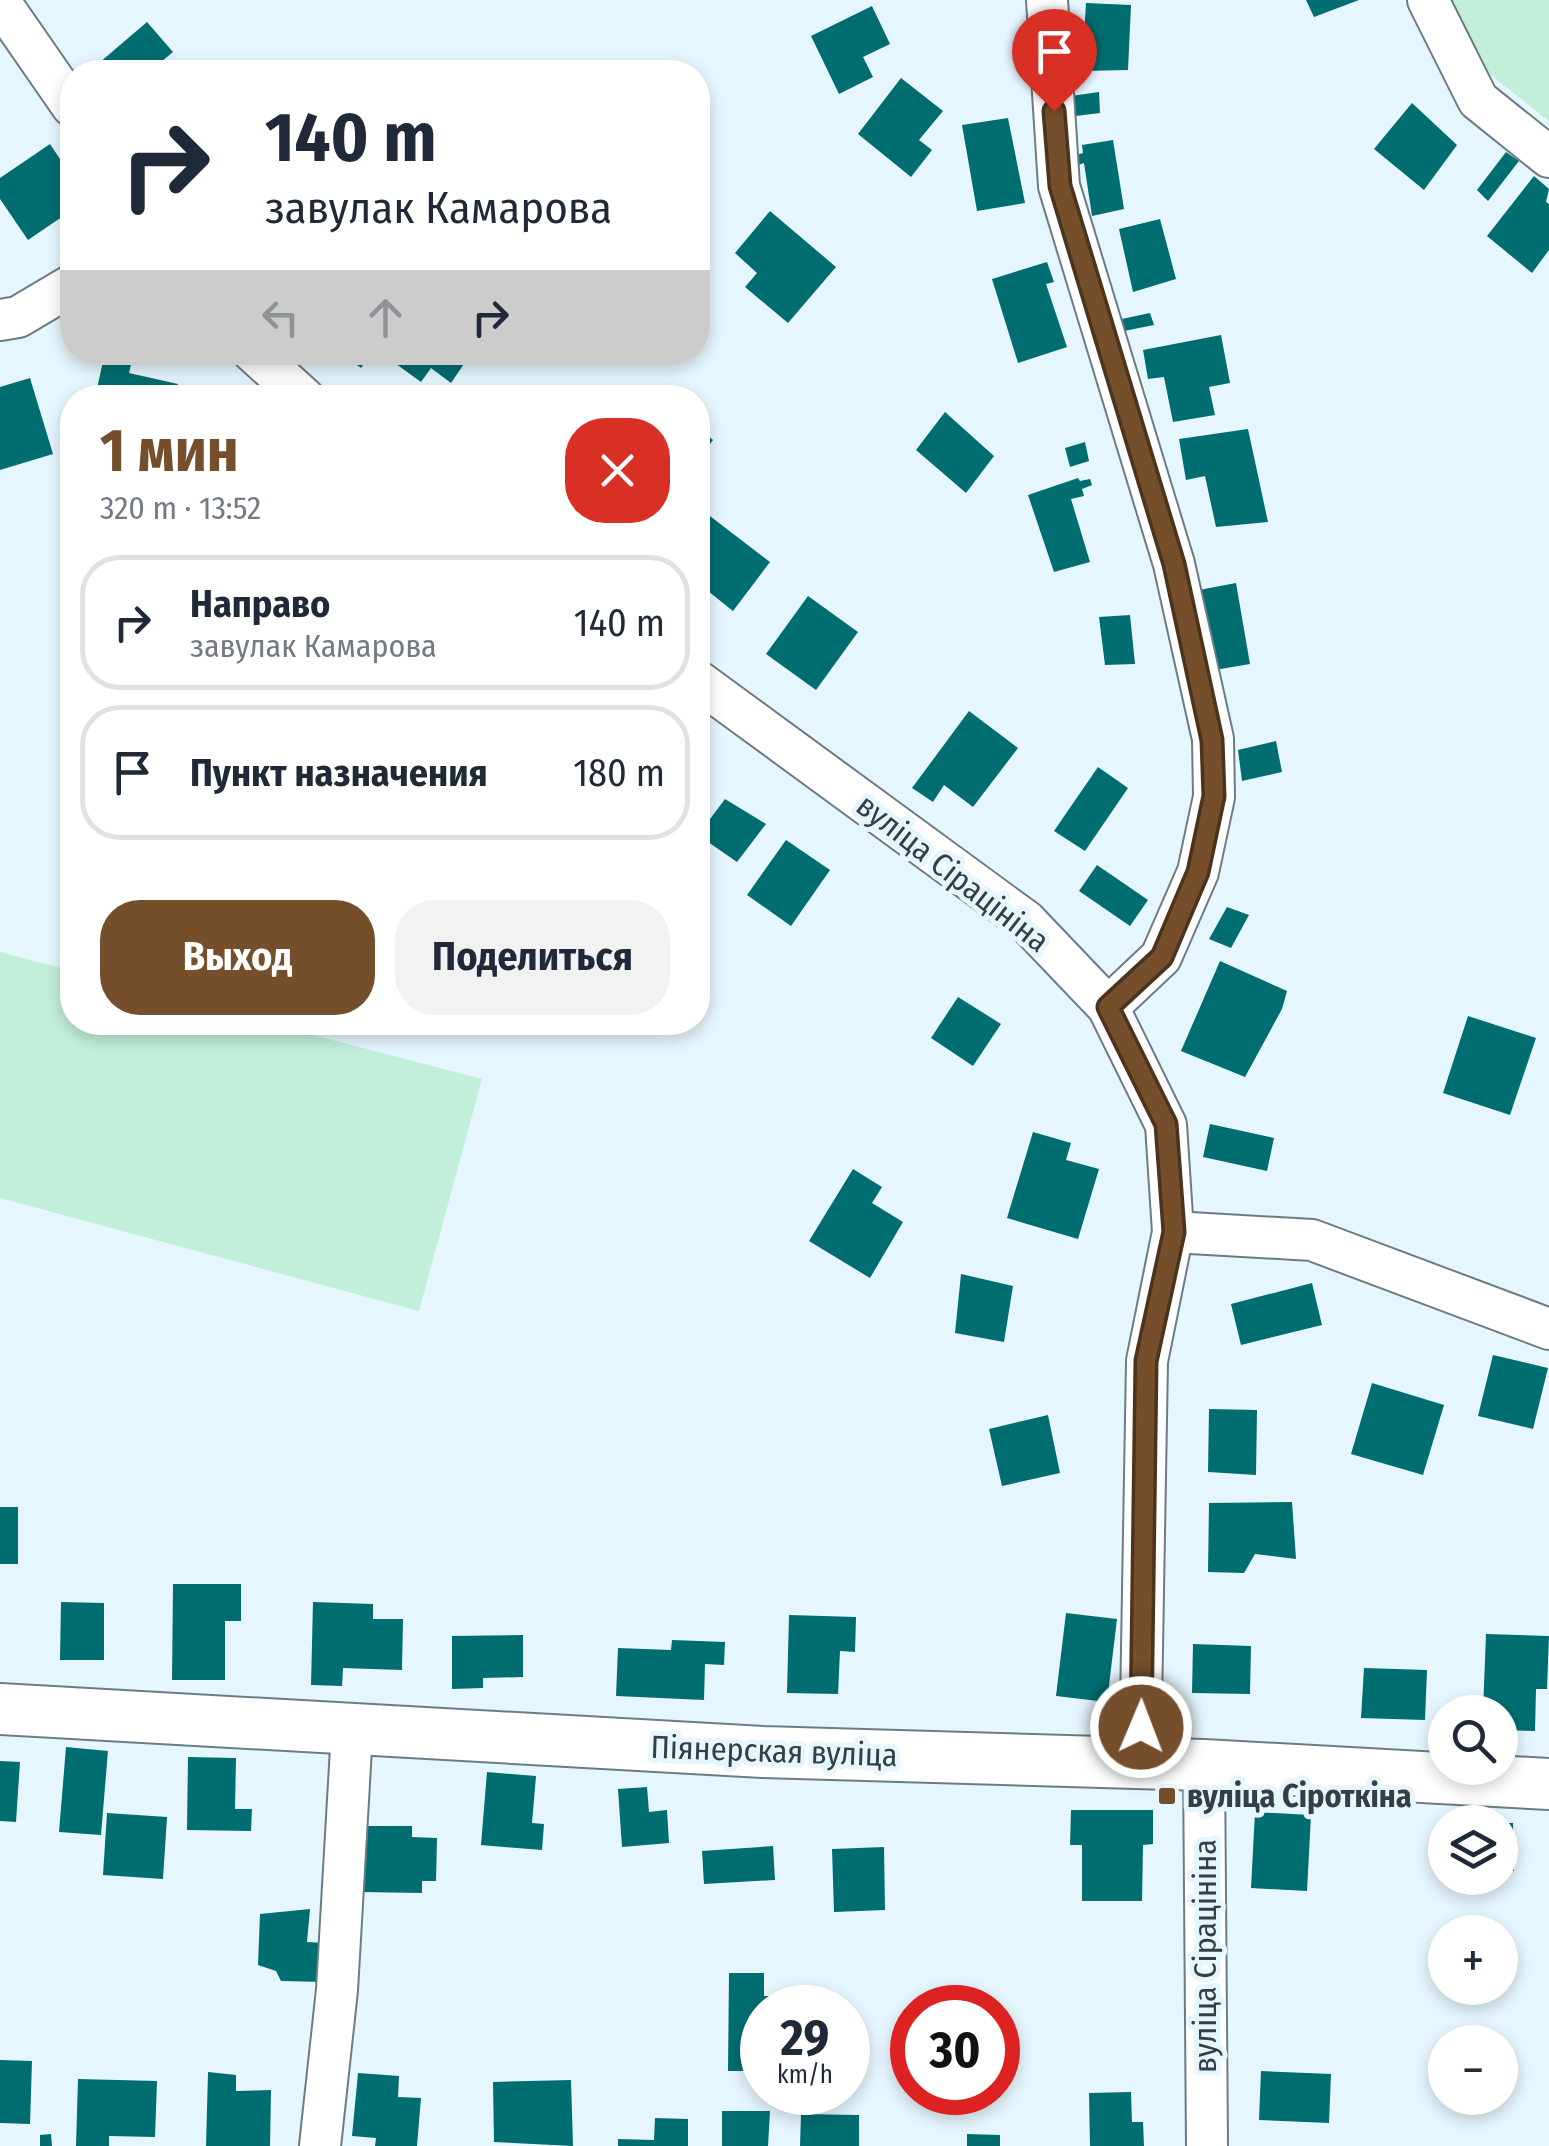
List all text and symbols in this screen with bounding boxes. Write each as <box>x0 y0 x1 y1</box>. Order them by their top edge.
pin <box>1012 9 1097 112</box>
icon: arrive <box>1027 24 1082 79</box>
text: 140 m <box>265 96 437 180</box>
icon: right <box>100 100 230 230</box>
text: завулак Камарова <box>265 181 612 235</box>
icon: left <box>253 290 308 345</box>
icon: ahead <box>358 290 413 345</box>
icon: right <box>463 290 518 345</box>
text: 1 мин <box>100 415 239 487</box>
button: close <box>565 418 670 523</box>
text: 320 m · 13:52 <box>100 489 261 527</box>
text: Направо <box>190 581 330 627</box>
icon: right <box>105 595 160 650</box>
text: 140 m <box>574 600 665 646</box>
text: завулак Камарова <box>190 627 437 665</box>
icon: arrive <box>105 745 160 800</box>
text: Пункт назначения <box>190 750 488 796</box>
text: 180 m <box>573 750 665 796</box>
street label: вуліца Сірацініна <box>849 786 1057 960</box>
button: Выход <box>100 900 375 1015</box>
button: Поделиться <box>395 900 670 1015</box>
position arrow <box>1089 1675 1193 1779</box>
map controls <box>1428 1695 1518 2115</box>
button: search <box>1428 1695 1518 1785</box>
street label: Піянерская вуліца <box>650 1728 898 1774</box>
place label: вуліца Сіроткіна <box>1187 1777 1412 1815</box>
marker: вуліца Сіроткіна <box>1156 1785 1178 1807</box>
button: layers <box>1428 1805 1518 1895</box>
street label: вуліца Сірацініна <box>1186 1839 1224 2073</box>
button: + <box>1428 1915 1518 2005</box>
speed limit sign: 30 <box>890 1985 1020 2115</box>
text: 29 <box>781 2008 829 2068</box>
button: − <box>1428 2025 1518 2115</box>
text: km/h <box>777 2060 833 2090</box>

